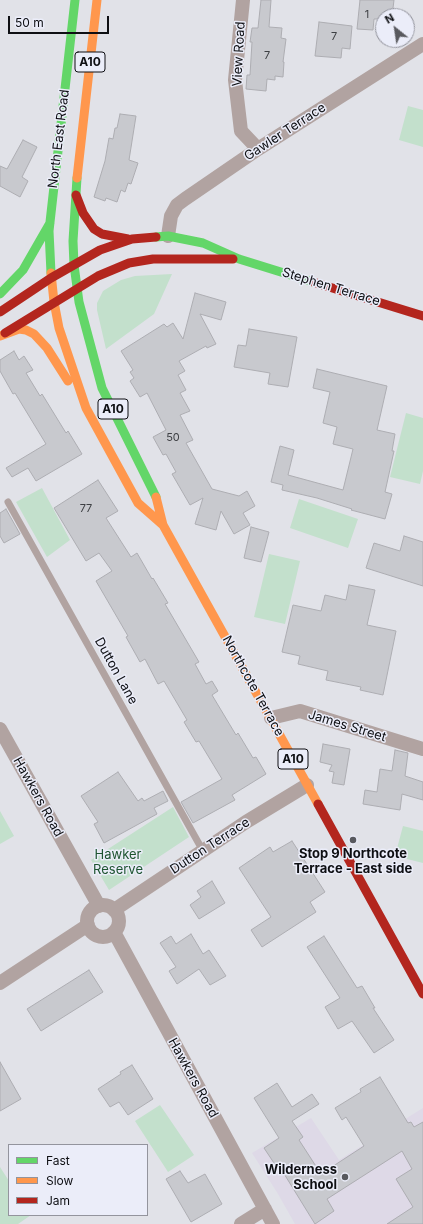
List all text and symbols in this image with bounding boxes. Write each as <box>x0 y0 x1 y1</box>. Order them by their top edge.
scale bar <box>10 8 111 34</box>
house number: 1 <box>365 8 369 22</box>
north arrow <box>375 8 415 48</box>
text: N <box>382 10 397 27</box>
text: 50 m <box>15 15 44 30</box>
street label: View Road <box>230 21 248 87</box>
house number: 7 <box>331 30 337 44</box>
house number: 7 <box>264 49 270 63</box>
road number: A10 <box>75 52 105 72</box>
street label: North East Road <box>45 89 73 189</box>
street label: Gawler Terrace <box>241 100 329 164</box>
street label: Stephen Terrace <box>280 265 382 309</box>
road number: A10 <box>98 399 128 419</box>
house number: 50 <box>166 431 180 445</box>
house number: 77 <box>80 502 92 516</box>
street label: Northcote Terrace <box>219 633 287 739</box>
street label: Dutton Lane <box>91 635 141 707</box>
street label: James Street <box>306 707 388 745</box>
road number: A10 <box>278 749 308 769</box>
street label: Hawkers Road <box>10 754 66 840</box>
street label: Dutton Terrace <box>167 815 253 877</box>
marker: Stop 9 Northcote Terrace - East side <box>348 835 358 845</box>
place label: Stop 9 Northcote Terrace - East side <box>294 846 412 877</box>
park label: Hawker Reserve <box>93 847 143 878</box>
street label: Hawkers Road <box>165 1035 221 1121</box>
legend <box>8 1144 148 1216</box>
text: Fast <box>46 1153 70 1168</box>
place label: Wilderness School <box>265 1162 337 1193</box>
marker: Wilderness School <box>340 1172 350 1182</box>
text: Slow <box>46 1173 73 1188</box>
text: Jam <box>46 1193 70 1208</box>

